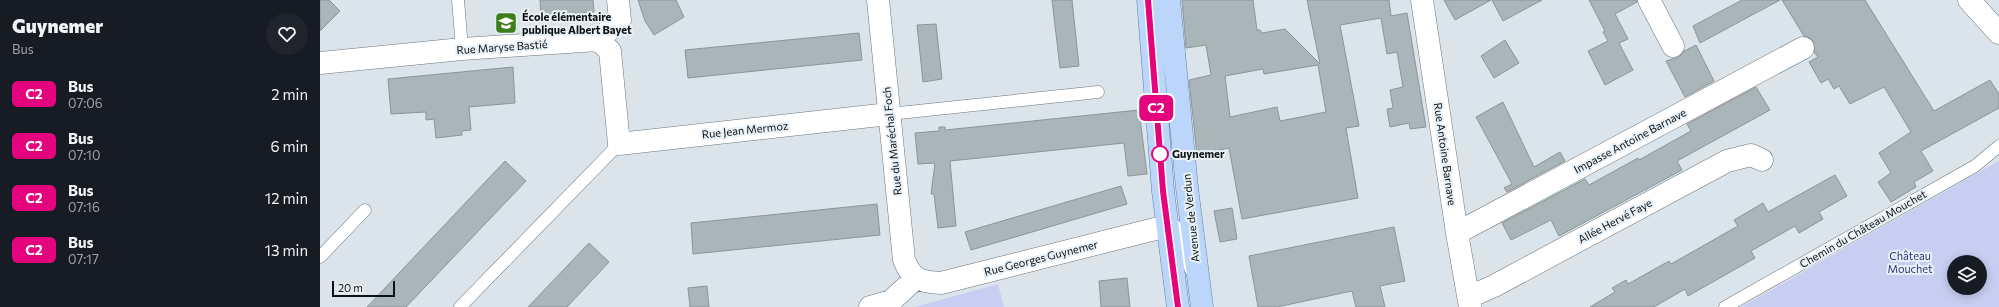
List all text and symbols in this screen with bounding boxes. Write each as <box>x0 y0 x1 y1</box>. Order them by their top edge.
place label: École élémentaire publique Albert Bayet <box>522 9 632 36</box>
school or university icon: École élémentaire publique Albert Bayet <box>493 10 519 36</box>
button: heart <box>266 13 308 55</box>
text: Guynemer <box>12 14 103 37</box>
street label: Rue Maryse Bastié <box>456 37 548 56</box>
text: Bus <box>12 41 34 57</box>
text: Bus <box>68 77 93 95</box>
text: C2 <box>25 85 43 102</box>
text: 2 min <box>271 85 308 103</box>
street label: Rue du Maréchal Foch <box>879 86 904 196</box>
text: 07:06 <box>68 95 103 111</box>
line badge: C2 <box>1138 95 1174 121</box>
text: C2 <box>1147 99 1165 116</box>
street label: Rue Antoine Barnave <box>1432 102 1459 206</box>
street label: Impasse Antoine Barnave <box>1571 105 1688 176</box>
street label: Rue Jean Mermoz <box>701 118 789 142</box>
text: Bus <box>68 129 93 147</box>
text: C2 <box>25 137 43 154</box>
text: 6 min <box>270 137 308 155</box>
marker: Guynemer <box>1151 145 1169 163</box>
text: 07:10 <box>68 147 100 163</box>
place label: Guynemer <box>1172 147 1225 160</box>
street label: Avenue de Verdun <box>1179 173 1202 263</box>
text: Bus <box>68 181 93 199</box>
street label: Chemin du Château Mouchet <box>1797 187 1929 271</box>
text: C2 <box>25 189 43 206</box>
text: 12 min <box>265 189 308 207</box>
street label: Allée Hervé Faye <box>1576 196 1654 245</box>
text: 07:16 <box>68 199 100 215</box>
text: Bus <box>68 233 93 251</box>
street label: Rue Georges Guynemer <box>983 237 1100 278</box>
text: C2 <box>25 241 43 258</box>
text: 13 min <box>265 241 308 259</box>
park label: Château Mouchet <box>1887 249 1933 275</box>
text: 07:17 <box>68 251 99 267</box>
map controls <box>1947 255 1987 295</box>
button: layers <box>1947 255 1987 295</box>
scale bar <box>332 279 395 298</box>
text: 20 m <box>338 281 363 294</box>

